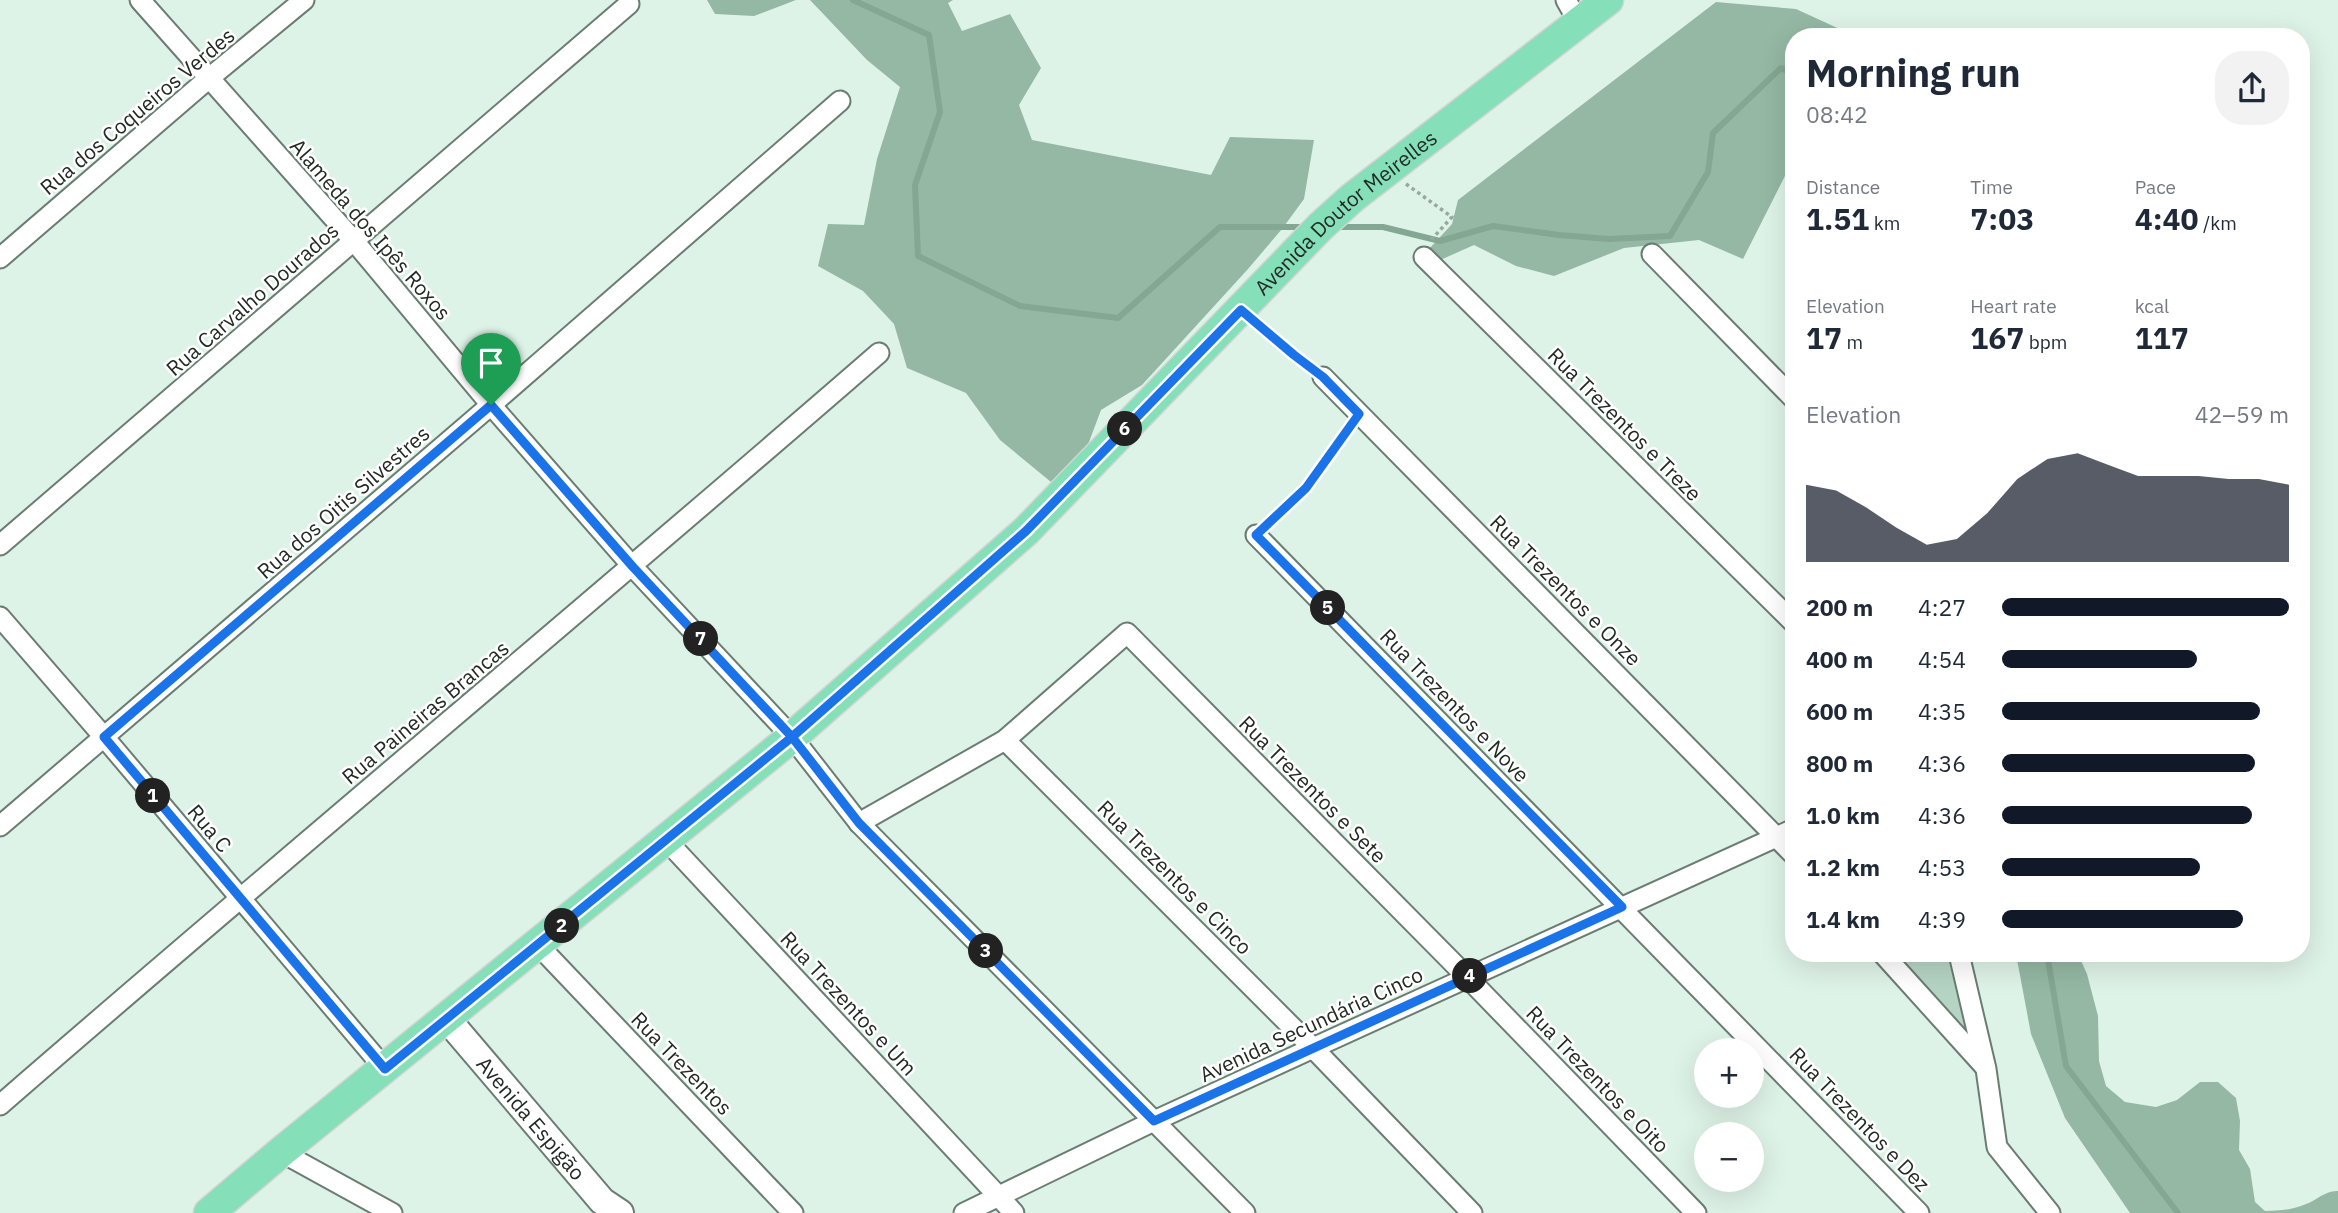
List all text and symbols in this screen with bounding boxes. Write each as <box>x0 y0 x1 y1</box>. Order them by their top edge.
street label: Rua dos Coqueiros Verdes <box>34 21 240 201</box>
text: Morning run <box>1806 48 2021 97</box>
button: share <box>2215 51 2289 125</box>
text: 08:42 <box>1806 99 1868 129</box>
street label: Avenida Doutor Meirelles <box>1248 124 1442 301</box>
street label: Alameda dos Ipês Roxos <box>284 132 458 326</box>
text: Distance <box>1806 175 1880 199</box>
text: Time <box>1970 175 2013 199</box>
text: Pace <box>2135 175 2176 199</box>
text: 1.51 <box>1806 199 1869 238</box>
text: 7:03 <box>1970 199 2034 238</box>
text: 4:40 <box>2135 199 2199 238</box>
text: km <box>1869 211 1900 235</box>
text: /km <box>2199 211 2237 235</box>
street label: Rua Carvalho Dourados <box>160 216 344 382</box>
text: Elevation <box>1806 294 1885 318</box>
text: Heart rate <box>1970 294 2057 318</box>
text: kcal <box>2135 294 2169 318</box>
text: 17 <box>1806 318 1842 357</box>
text: 167 <box>1970 318 2024 357</box>
text: 117 <box>2135 318 2189 357</box>
text: m <box>1842 330 1863 354</box>
text: bpm <box>2024 330 2067 354</box>
pin <box>461 333 521 405</box>
street label: Rua Trezentos e Treze <box>1542 341 1708 507</box>
icon: arrive <box>472 344 510 382</box>
text: Elevation <box>1806 399 1901 429</box>
text: 42–59 m <box>2195 399 2289 429</box>
pin: 6 <box>1108 412 1142 446</box>
text: 6 <box>1119 416 1130 440</box>
street label: Rua dos Oitis Silvestres <box>251 419 435 585</box>
street label: Rua Trezentos e Onze <box>1484 508 1648 672</box>
pin: 5 <box>1310 590 1346 626</box>
text: 200 m <box>1806 592 1873 622</box>
text: 4:27 <box>1918 592 1966 622</box>
text: 5 <box>1322 595 1333 619</box>
pin: 7 <box>684 622 718 656</box>
street label: Rua Trezentos e Nove <box>1374 622 1536 788</box>
text: 7 <box>695 626 706 650</box>
street label: Rua Paineiras Brancas <box>336 634 514 790</box>
text: 400 m <box>1806 644 1873 674</box>
text: 4:54 <box>1918 644 1966 674</box>
text: 600 m <box>1806 696 1873 726</box>
text: 4:35 <box>1918 696 1966 726</box>
street label: Rua Trezentos e Sete <box>1233 709 1393 869</box>
text: 800 m <box>1806 748 1873 778</box>
text: 4:36 <box>1918 748 1966 778</box>
pin: 1 <box>136 778 170 814</box>
text: 1 <box>147 783 158 807</box>
street label: Rua Trezentos e Cinco <box>1092 794 1258 960</box>
street label: Rua C <box>182 798 238 858</box>
text: 1.0 km <box>1806 800 1880 830</box>
text: 4:36 <box>1918 800 1966 830</box>
text: 1.2 km <box>1806 852 1880 882</box>
text: 4:53 <box>1918 852 1966 882</box>
text: 1.4 km <box>1806 904 1880 934</box>
text: 4:39 <box>1918 904 1966 934</box>
pin: 2 <box>544 908 580 944</box>
text: 2 <box>556 913 567 937</box>
street label: Rua Trezentos e Um <box>775 925 923 1081</box>
pin: 3 <box>968 934 1004 968</box>
text: 3 <box>980 938 991 962</box>
pin: 4 <box>1452 958 1488 993</box>
street label: Avenida Secundária Cinco <box>1195 960 1427 1088</box>
text: 4 <box>1464 963 1475 987</box>
street label: Rua Trezentos e Oito <box>1520 999 1676 1159</box>
street label: Rua Trezentos <box>625 1005 739 1121</box>
map controls <box>1694 1038 1764 1192</box>
button: + <box>1694 1038 1764 1108</box>
street label: Rua Trezentos e Dez <box>1784 1041 1936 1197</box>
street label: Avenida Espigão <box>471 1050 592 1186</box>
button: − <box>1694 1122 1764 1192</box>

